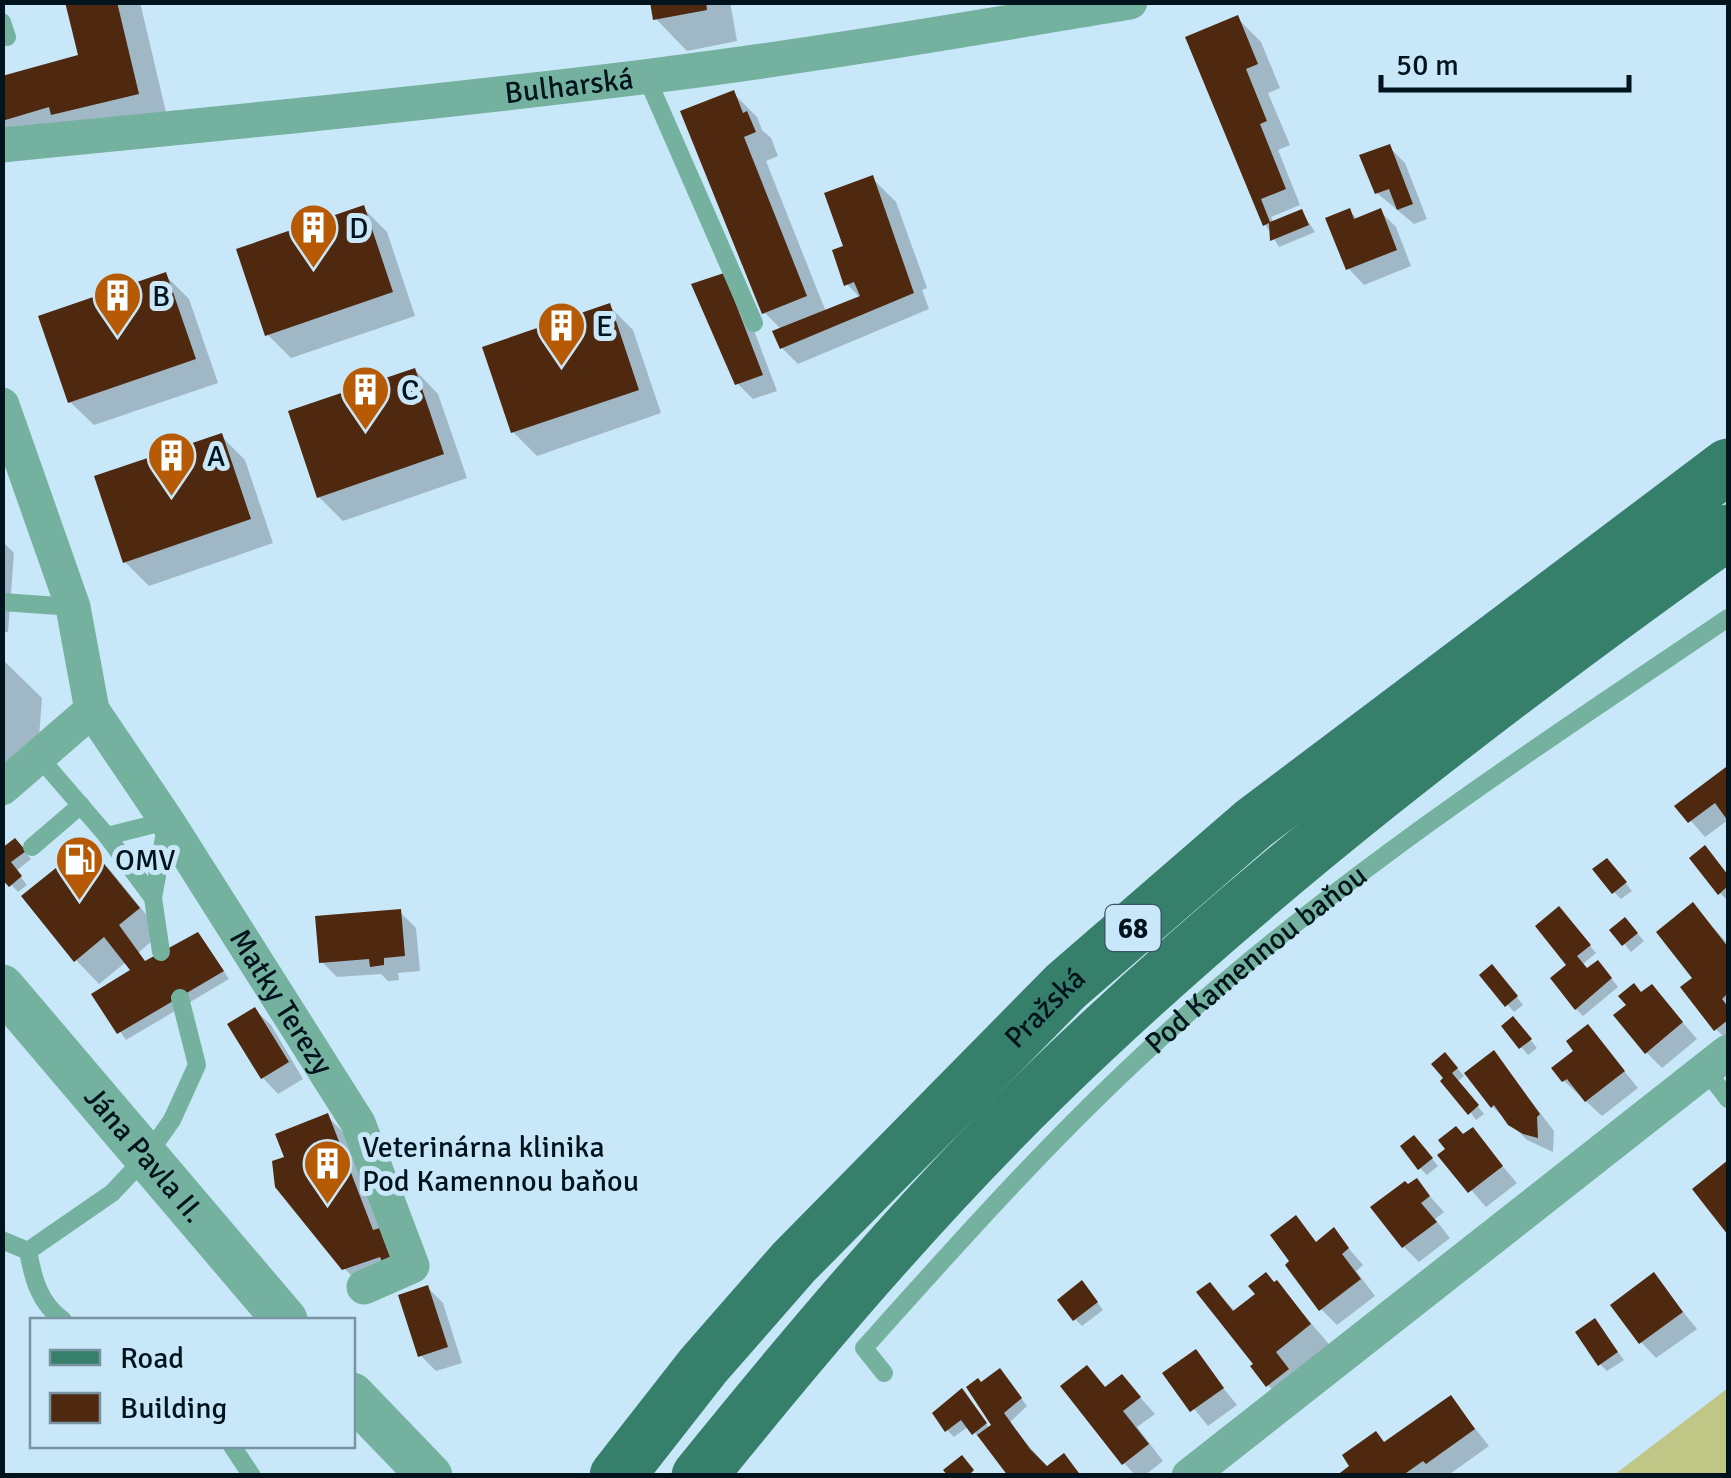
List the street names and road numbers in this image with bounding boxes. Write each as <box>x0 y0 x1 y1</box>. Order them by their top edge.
street label: Bulharská <box>503 60 635 112</box>
street label: Pod Kamennou baňou <box>1138 857 1375 1062</box>
road number: 68 <box>1106 905 1160 951</box>
street label: Matky Terezy <box>221 922 341 1082</box>
street label: Pražská <box>997 960 1093 1056</box>
street label: Jána Pavla II. <box>76 1079 212 1231</box>

